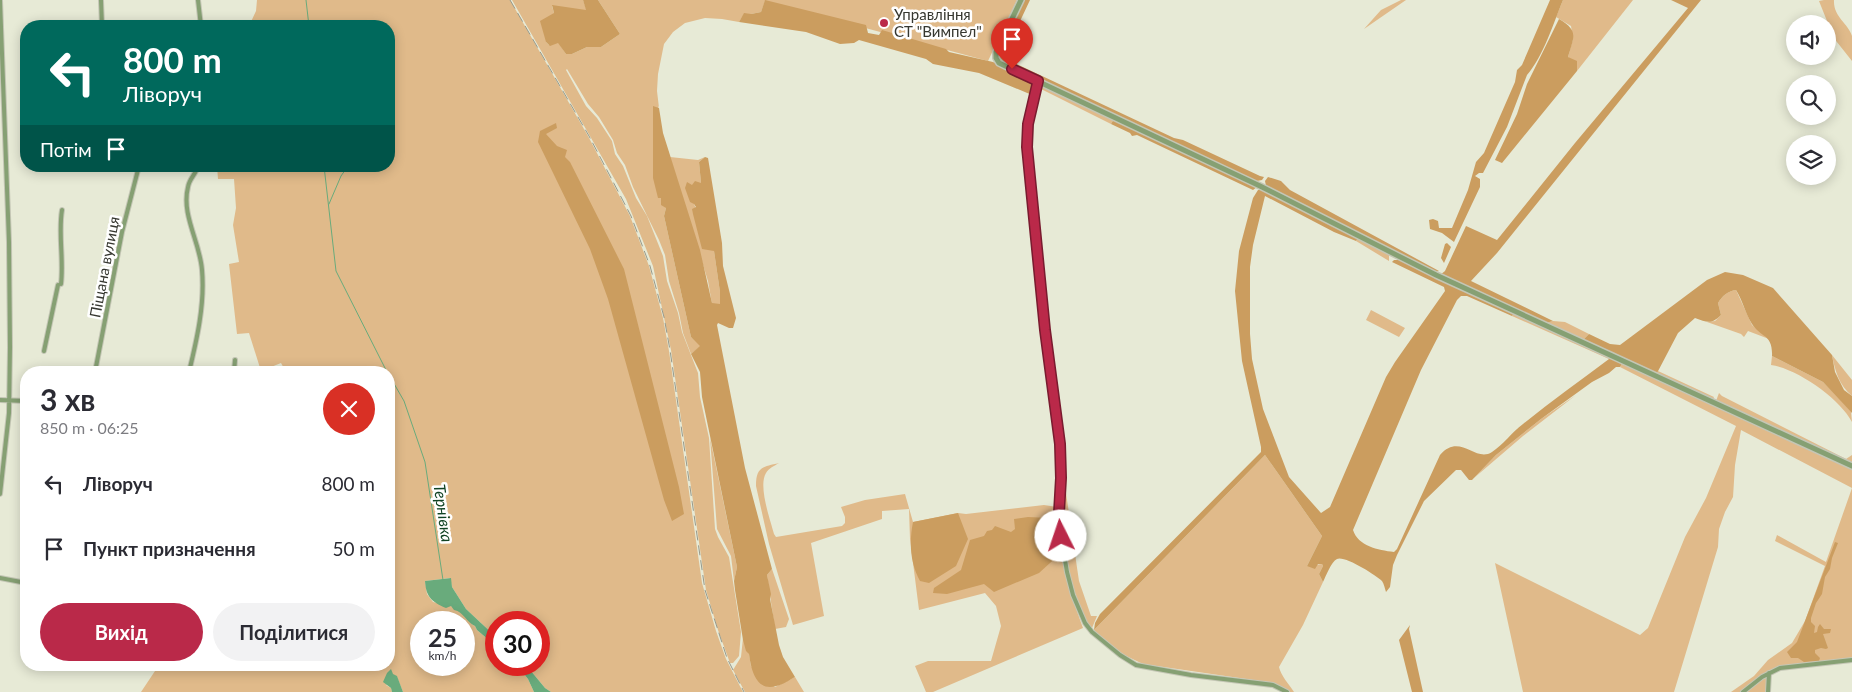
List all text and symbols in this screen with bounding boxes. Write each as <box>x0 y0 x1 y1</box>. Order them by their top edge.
place label: Управління СТ "Вимпел" <box>894 5 982 40</box>
map controls <box>1786 15 1836 185</box>
button: sound <box>1786 15 1836 65</box>
marker: Управління СТ "Вимпел" <box>878 17 890 29</box>
pin <box>991 18 1033 69</box>
icon: arrive <box>998 25 1026 53</box>
text: 800 m <box>123 38 222 80</box>
icon: left <box>40 40 105 105</box>
button: search <box>1786 75 1836 125</box>
text: Ліворуч <box>123 80 202 107</box>
icon: arrive <box>102 135 130 163</box>
button: layers <box>1786 135 1836 185</box>
text: Потім <box>40 138 92 161</box>
street label: Піщана вулиця <box>85 215 123 319</box>
text: 3 хв <box>40 381 95 417</box>
button: close <box>323 383 375 435</box>
text: 850 m · 06:25 <box>40 418 139 437</box>
icon: left <box>40 470 68 498</box>
text: Ліворуч <box>83 472 153 495</box>
text: 800 m <box>321 472 375 495</box>
water label: Тернівка <box>431 483 457 543</box>
position arrow <box>1034 509 1086 561</box>
icon: arrive <box>40 535 68 563</box>
text: Пункт призначення <box>83 537 256 560</box>
text: 50 m <box>332 537 375 560</box>
button: Вихід <box>40 603 203 661</box>
button: Поділитися <box>213 603 375 661</box>
speed limit sign: 30 <box>485 611 550 676</box>
text: 25 <box>428 622 457 652</box>
text: km/h <box>428 648 457 663</box>

